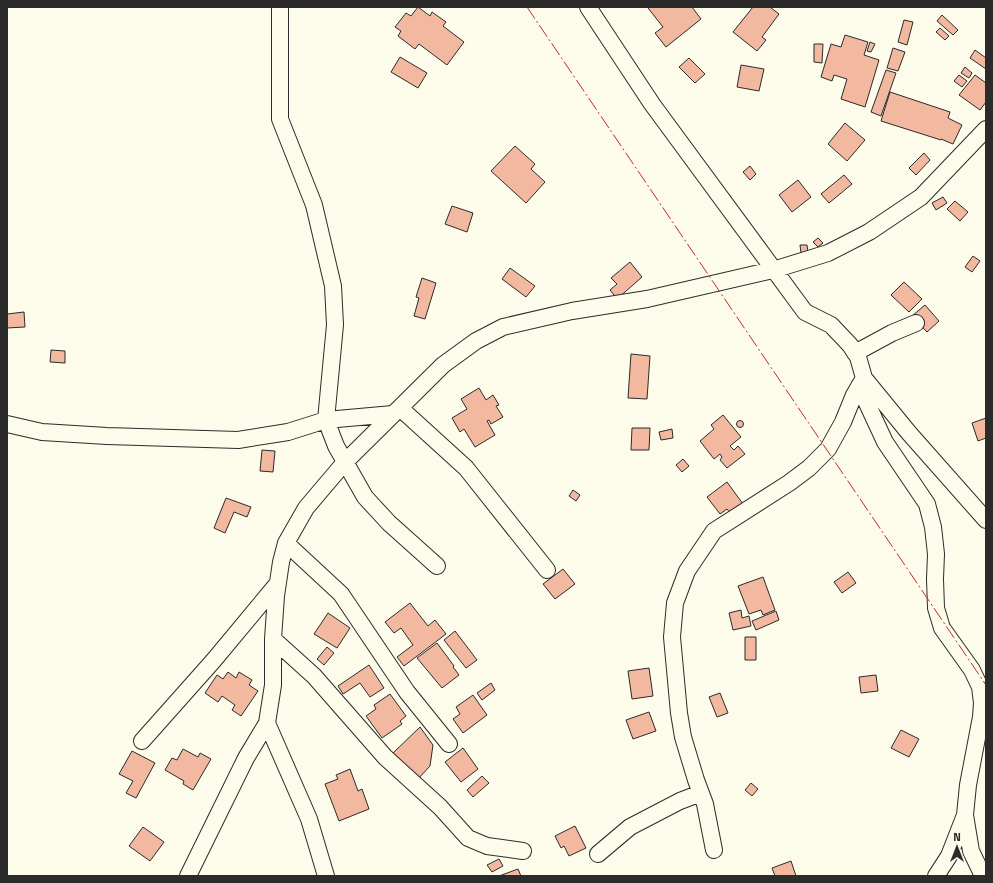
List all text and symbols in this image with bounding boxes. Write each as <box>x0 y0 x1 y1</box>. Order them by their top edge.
north arrow <box>937 827 977 867</box>
text: N <box>953 829 961 845</box>

